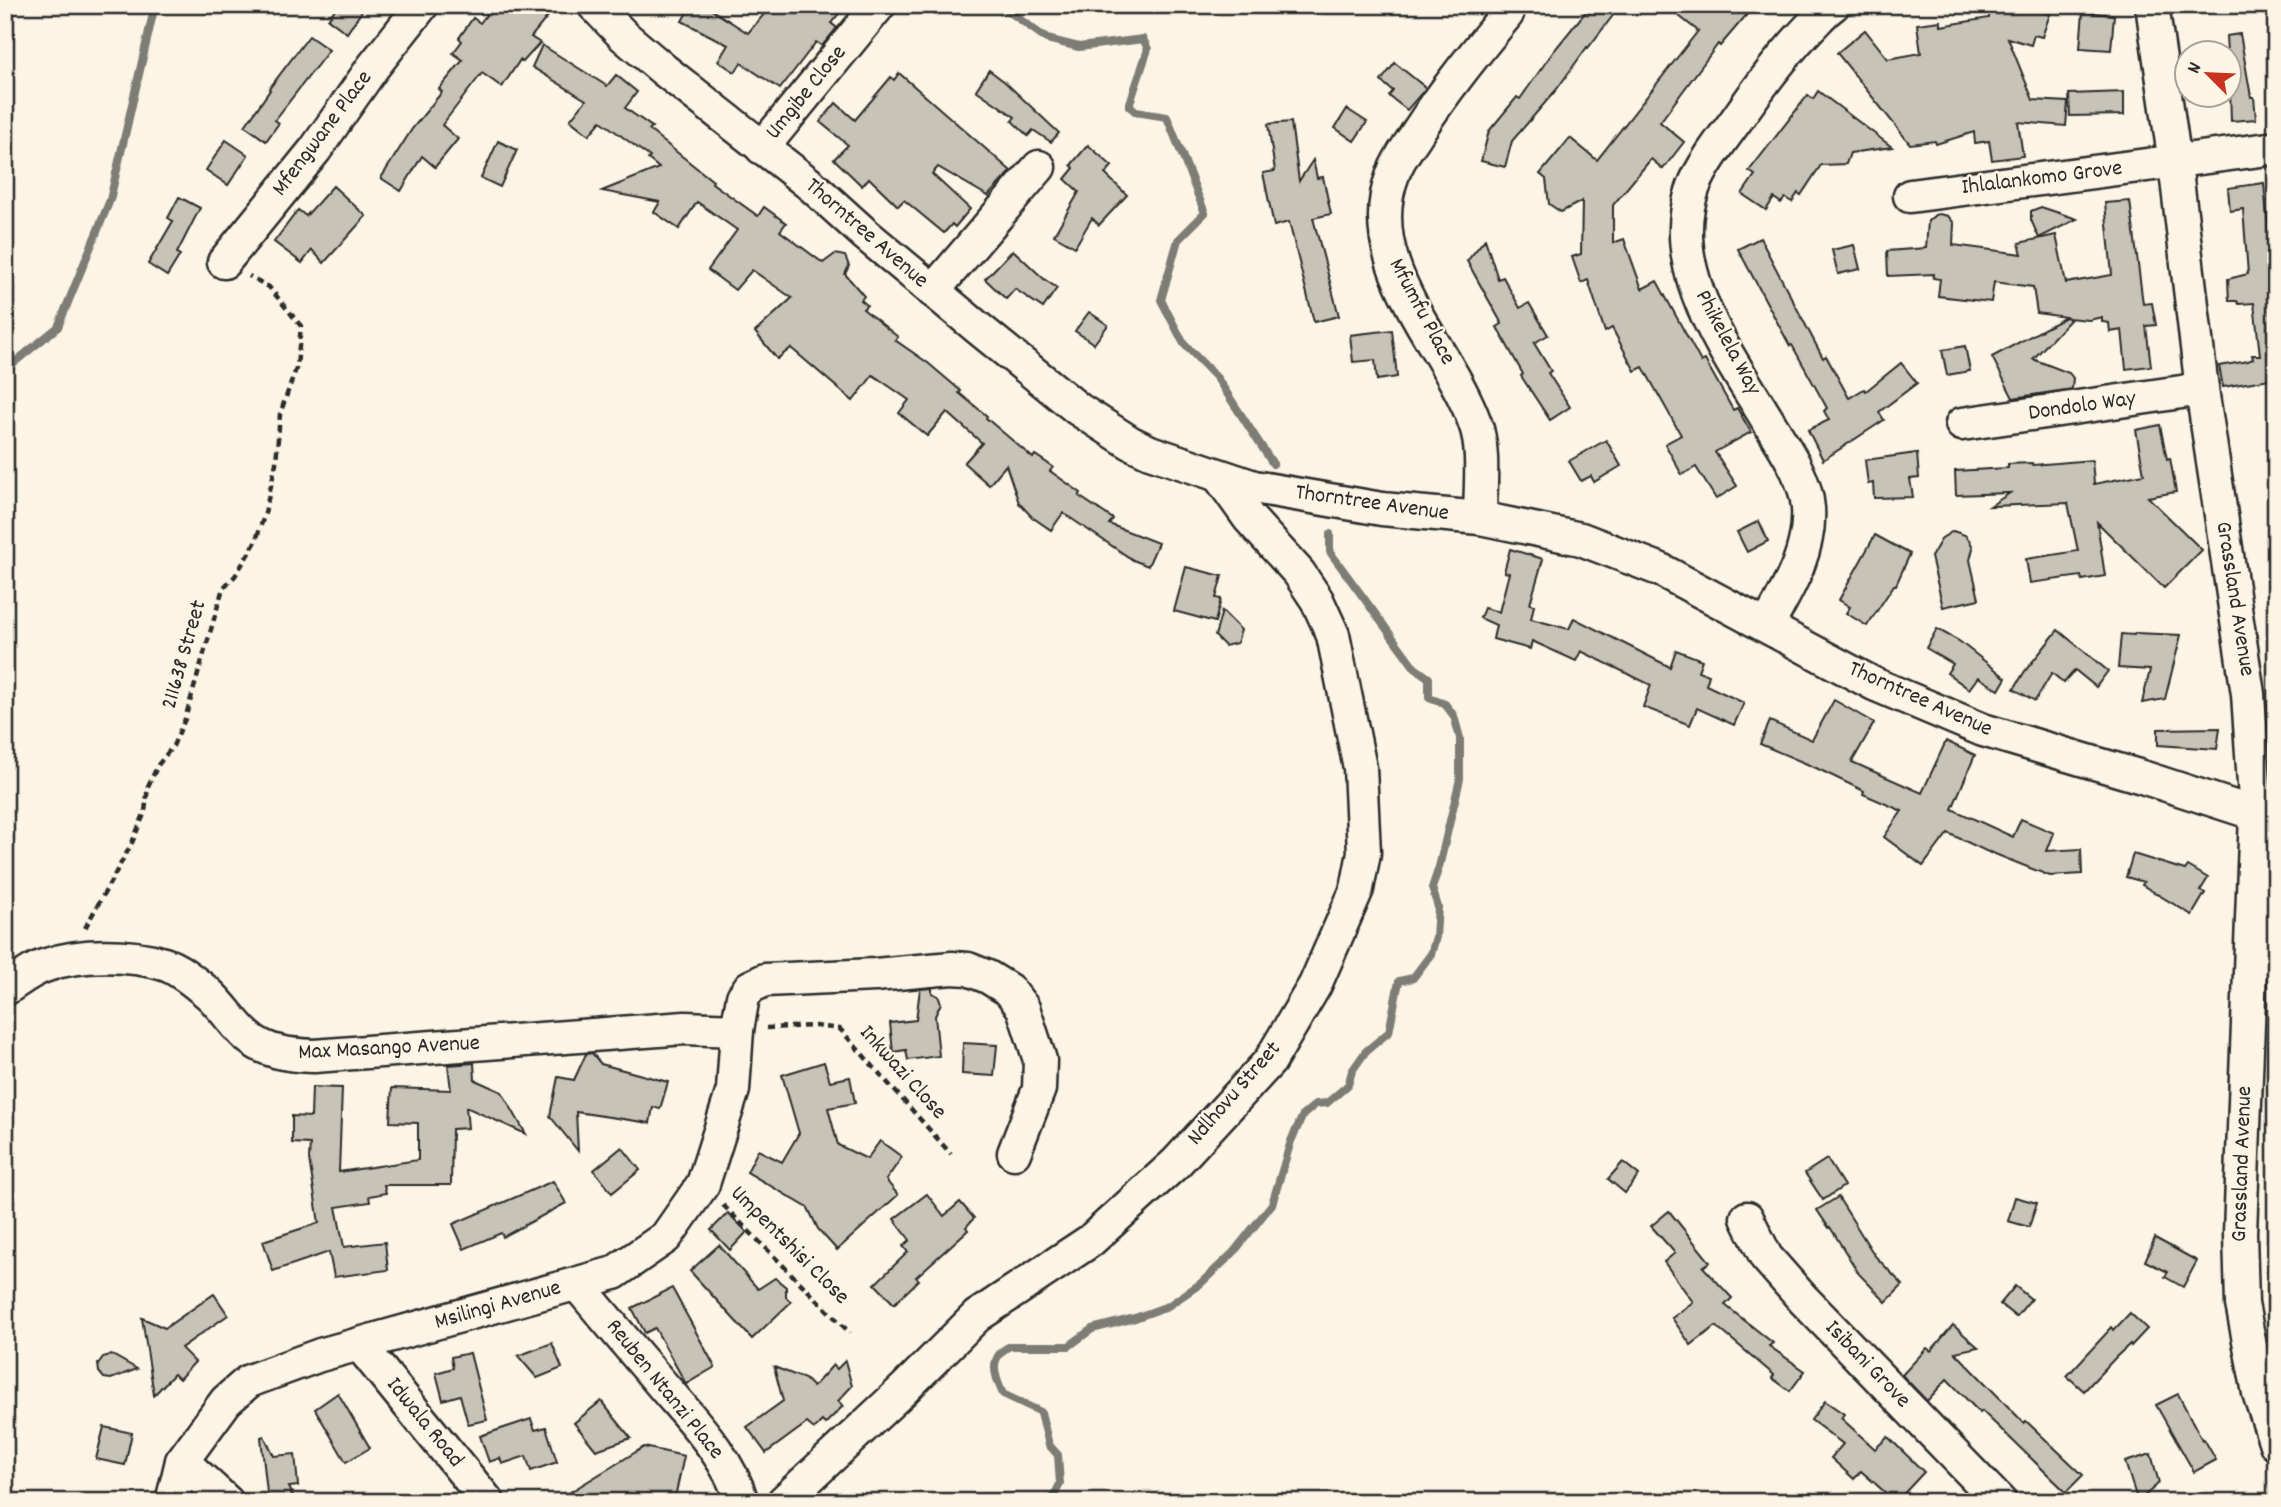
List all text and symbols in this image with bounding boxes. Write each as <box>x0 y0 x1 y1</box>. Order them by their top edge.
north arrow <box>2172 38 2242 108</box>
street label: Umgibe Close <box>758 39 856 147</box>
text: N <box>2181 59 2210 78</box>
street label: Mfengwane Place <box>265 64 381 204</box>
street label: Ihlalankomo Grove <box>1960 153 2124 205</box>
street label: Thorntree Avenue <box>797 171 935 297</box>
street label: Mfumfu Place <box>1379 253 1463 371</box>
street label: Phikelela Way <box>1685 284 1769 402</box>
street label: Dondolo Way <box>2026 383 2138 431</box>
street label: Thorntree Avenue <box>1293 477 1451 531</box>
street label: Grassland Avenue <box>2205 519 2263 679</box>
street label: 211638 Street <box>154 597 216 713</box>
street label: Thorntree Avenue <box>1843 653 1997 747</box>
street label: Inkwazi Close <box>850 1018 954 1128</box>
street label: Max Masango Avenue <box>297 1028 481 1070</box>
street label: Ndlhovu Street <box>1180 1034 1290 1154</box>
street label: Grassland Avenue <box>2224 1085 2262 1243</box>
street label: Umpentshisi Close <box>722 1179 856 1313</box>
street label: Msilingi Avenue <box>431 1272 565 1340</box>
street label: Reuben Ntanzi Place <box>597 1312 731 1468</box>
street label: Isibani Grove <box>1816 1313 1918 1417</box>
street label: Idwala Road <box>377 1371 471 1475</box>

